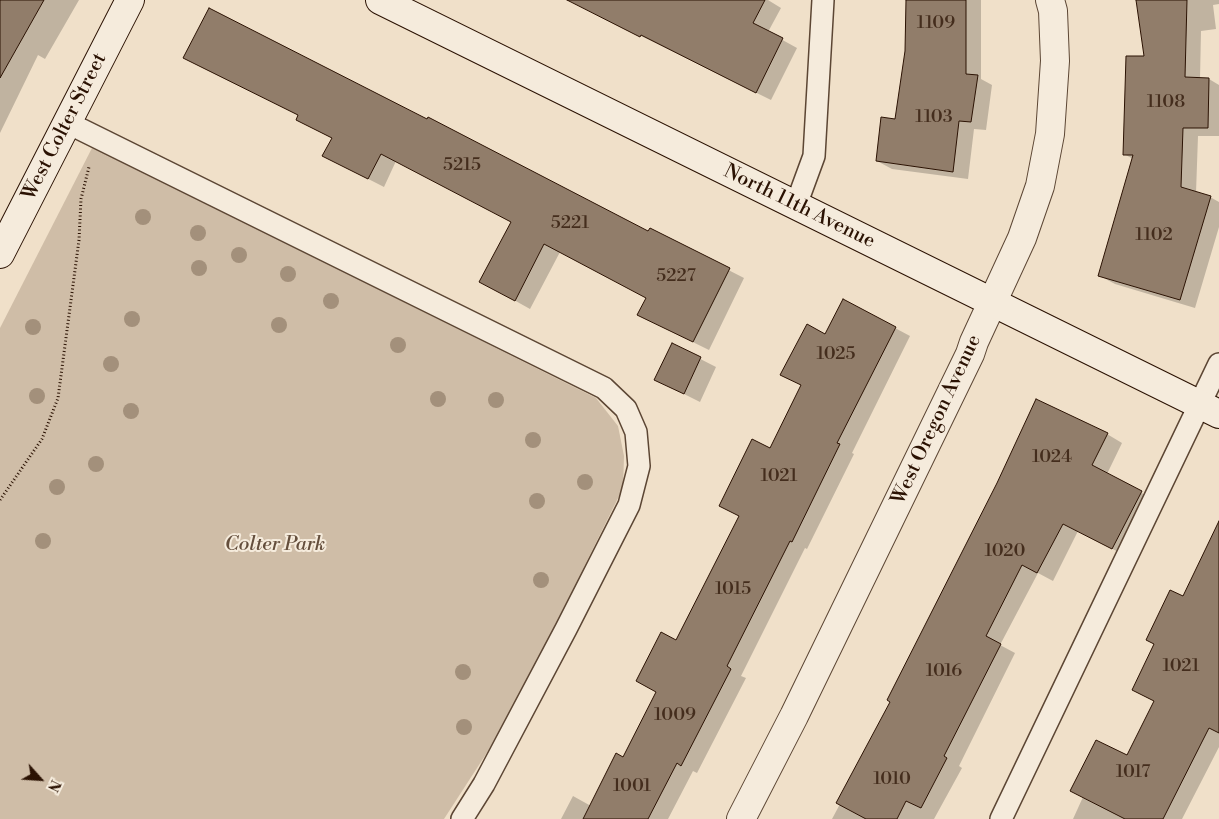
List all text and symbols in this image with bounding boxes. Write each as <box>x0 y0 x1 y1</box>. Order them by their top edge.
house number: 1109 <box>917 13 955 35</box>
street label: West Colter Street <box>18 49 112 205</box>
house number: 1108 <box>1147 92 1185 114</box>
house number: 1103 <box>915 107 953 129</box>
house number: 5215 <box>443 155 481 177</box>
street label: North 11th Avenue <box>719 160 879 254</box>
house number: 5221 <box>551 213 589 235</box>
house number: 1102 <box>1135 225 1173 247</box>
house number: 5227 <box>656 266 696 288</box>
street label: West Oregon Avenue <box>887 331 987 509</box>
house number: 1025 <box>816 344 856 366</box>
house number: 1024 <box>1032 447 1072 469</box>
house number: 1021 <box>760 466 798 488</box>
park label: Colter Park <box>225 533 325 557</box>
house number: 1020 <box>984 541 1026 563</box>
house number: 1015 <box>715 579 751 601</box>
house number: 1021 <box>1162 656 1200 678</box>
house number: 1016 <box>926 661 962 683</box>
house number: 1009 <box>654 705 696 727</box>
north arrow <box>15 754 65 804</box>
house number: 1017 <box>1116 762 1150 784</box>
house number: 1010 <box>873 769 911 791</box>
house number: 1001 <box>613 776 651 798</box>
text: N <box>43 777 64 794</box>

